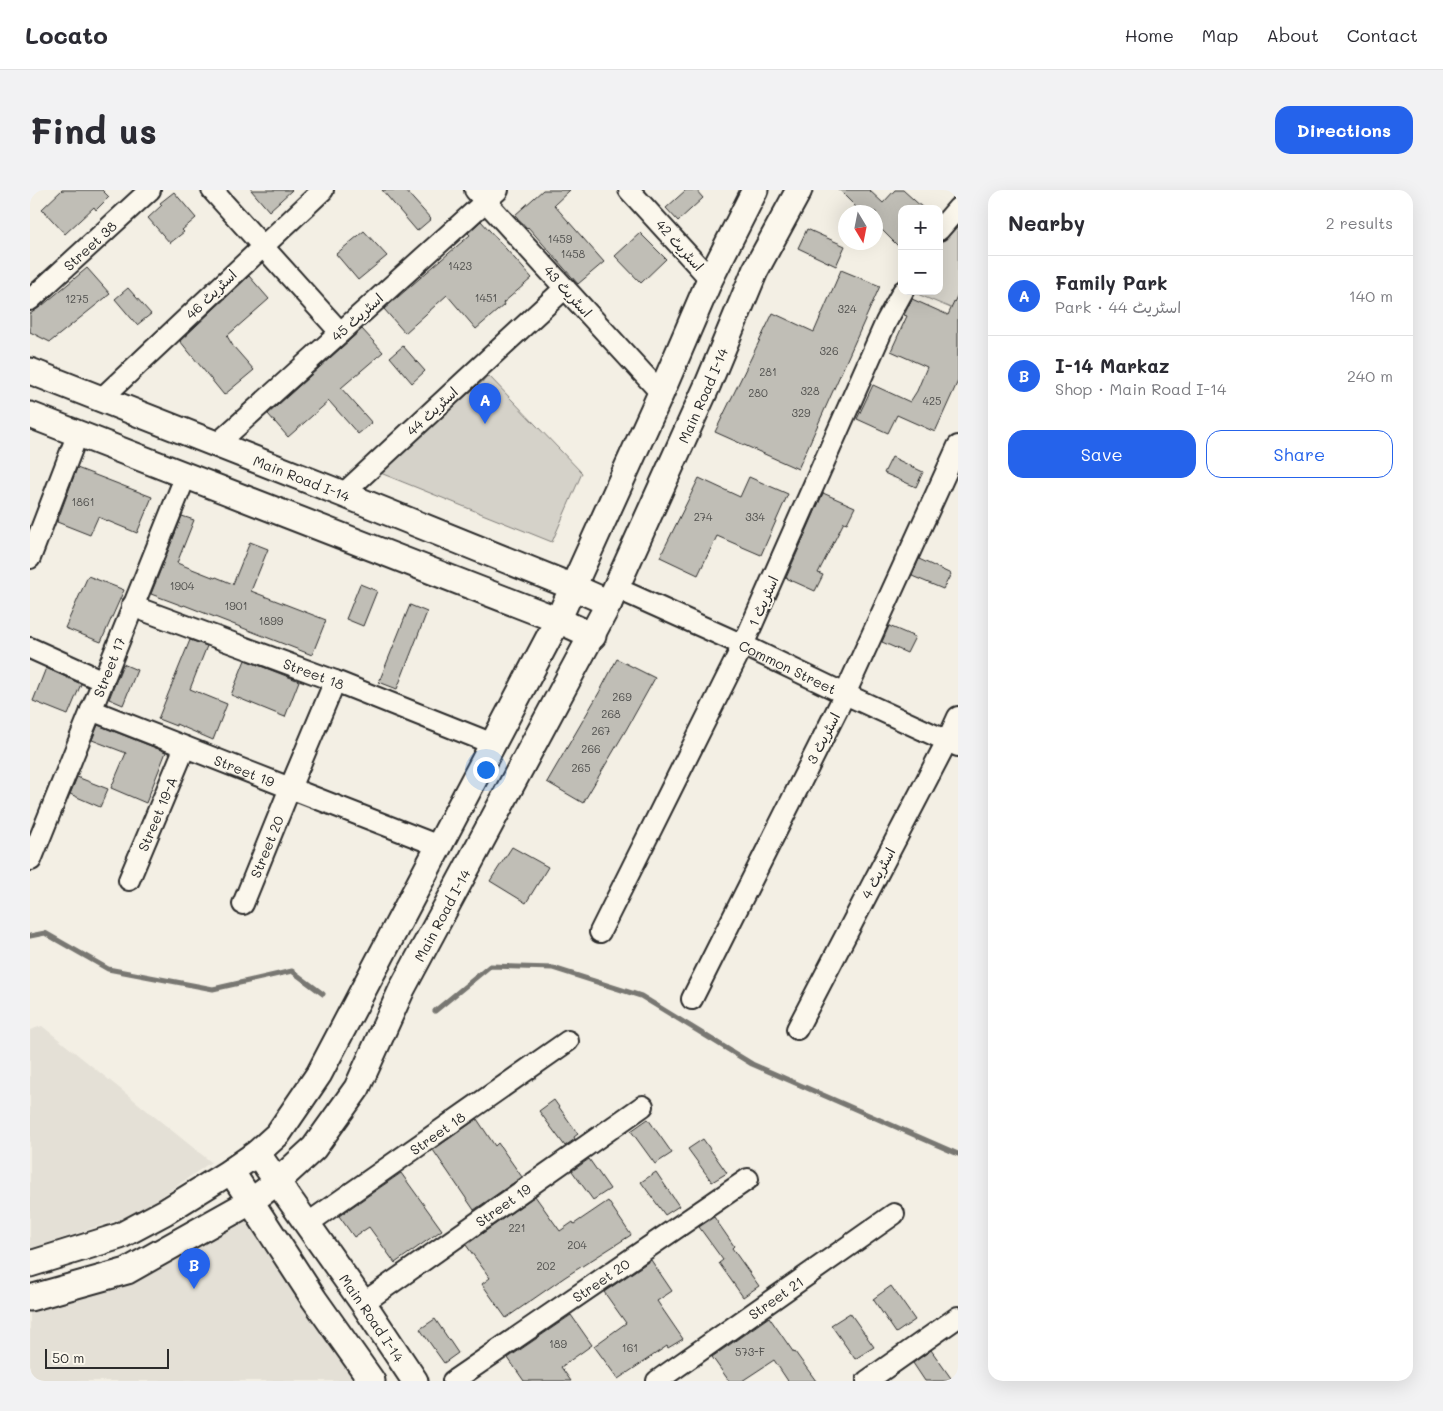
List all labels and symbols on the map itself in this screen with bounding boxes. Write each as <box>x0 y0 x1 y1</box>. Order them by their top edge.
north arrow <box>838 205 883 250</box>
street label: اسٹریٹ 42 <box>652 215 708 275</box>
street label: Street 38 <box>59 216 120 274</box>
house number: 1459 <box>548 231 573 246</box>
house number: 1458 <box>561 246 586 261</box>
house number: 1423 <box>448 258 473 273</box>
street label: اسٹریٹ 43 <box>540 261 596 321</box>
street label: اسٹریٹ 46 <box>181 265 241 323</box>
street label: اسٹریٹ 45 <box>327 289 387 345</box>
house number: 1451 <box>475 290 497 305</box>
house number: 1275 <box>65 291 89 306</box>
house number: 324 <box>837 301 857 316</box>
house number: 326 <box>819 343 839 358</box>
street label: Main Road I-14 <box>673 344 732 446</box>
house number: 281 <box>759 364 777 379</box>
street label: اسٹریٹ 44 <box>402 382 462 440</box>
pin: A <box>469 383 501 424</box>
house number: 328 <box>800 383 820 398</box>
house number: 280 <box>748 385 768 400</box>
house number: 425 <box>923 393 942 408</box>
house number: 329 <box>791 405 811 420</box>
street label: Main Road I-14 <box>251 450 354 506</box>
house number: 1861 <box>71 494 95 509</box>
house number: 274 <box>694 509 713 524</box>
house number: 334 <box>745 509 765 524</box>
street label: اسٹریٹ 1 <box>743 573 783 629</box>
house number: 1904 <box>170 578 195 593</box>
house number: 1901 <box>224 598 248 613</box>
house number: 1899 <box>259 613 284 628</box>
street label: Street 17 <box>88 634 129 700</box>
street label: Common Street <box>736 635 840 698</box>
street label: Street 18 <box>281 653 347 693</box>
house number: 269 <box>612 689 632 704</box>
house number: 268 <box>601 706 621 721</box>
street label: اسٹریٹ 3 <box>802 709 844 767</box>
house number: 267 <box>592 723 610 738</box>
house number: 266 <box>581 741 601 756</box>
street label: Street 19 <box>212 750 278 791</box>
your location <box>473 757 499 783</box>
house number: 265 <box>571 760 591 775</box>
street label: Street 19-A <box>133 773 181 854</box>
street label: Street 20 <box>245 812 288 880</box>
street label: اسٹریٹ 4 <box>857 844 899 902</box>
street label: Main Road I-14 <box>409 865 475 965</box>
street label: Street 18 <box>406 1107 469 1159</box>
street label: Street 19 <box>471 1179 534 1231</box>
house number: 221 <box>508 1220 526 1235</box>
house number: 204 <box>567 1237 587 1252</box>
pin: B <box>178 1248 210 1289</box>
street label: Street 20 <box>568 1253 633 1306</box>
house number: 202 <box>536 1258 556 1273</box>
street label: Main Road I-14 <box>336 1270 409 1366</box>
street label: Street 21 <box>744 1272 807 1323</box>
house number: 189 <box>549 1336 568 1351</box>
house number: 161 <box>622 1340 638 1355</box>
house number: 573-F <box>735 1344 765 1359</box>
scale bar <box>45 1346 169 1369</box>

